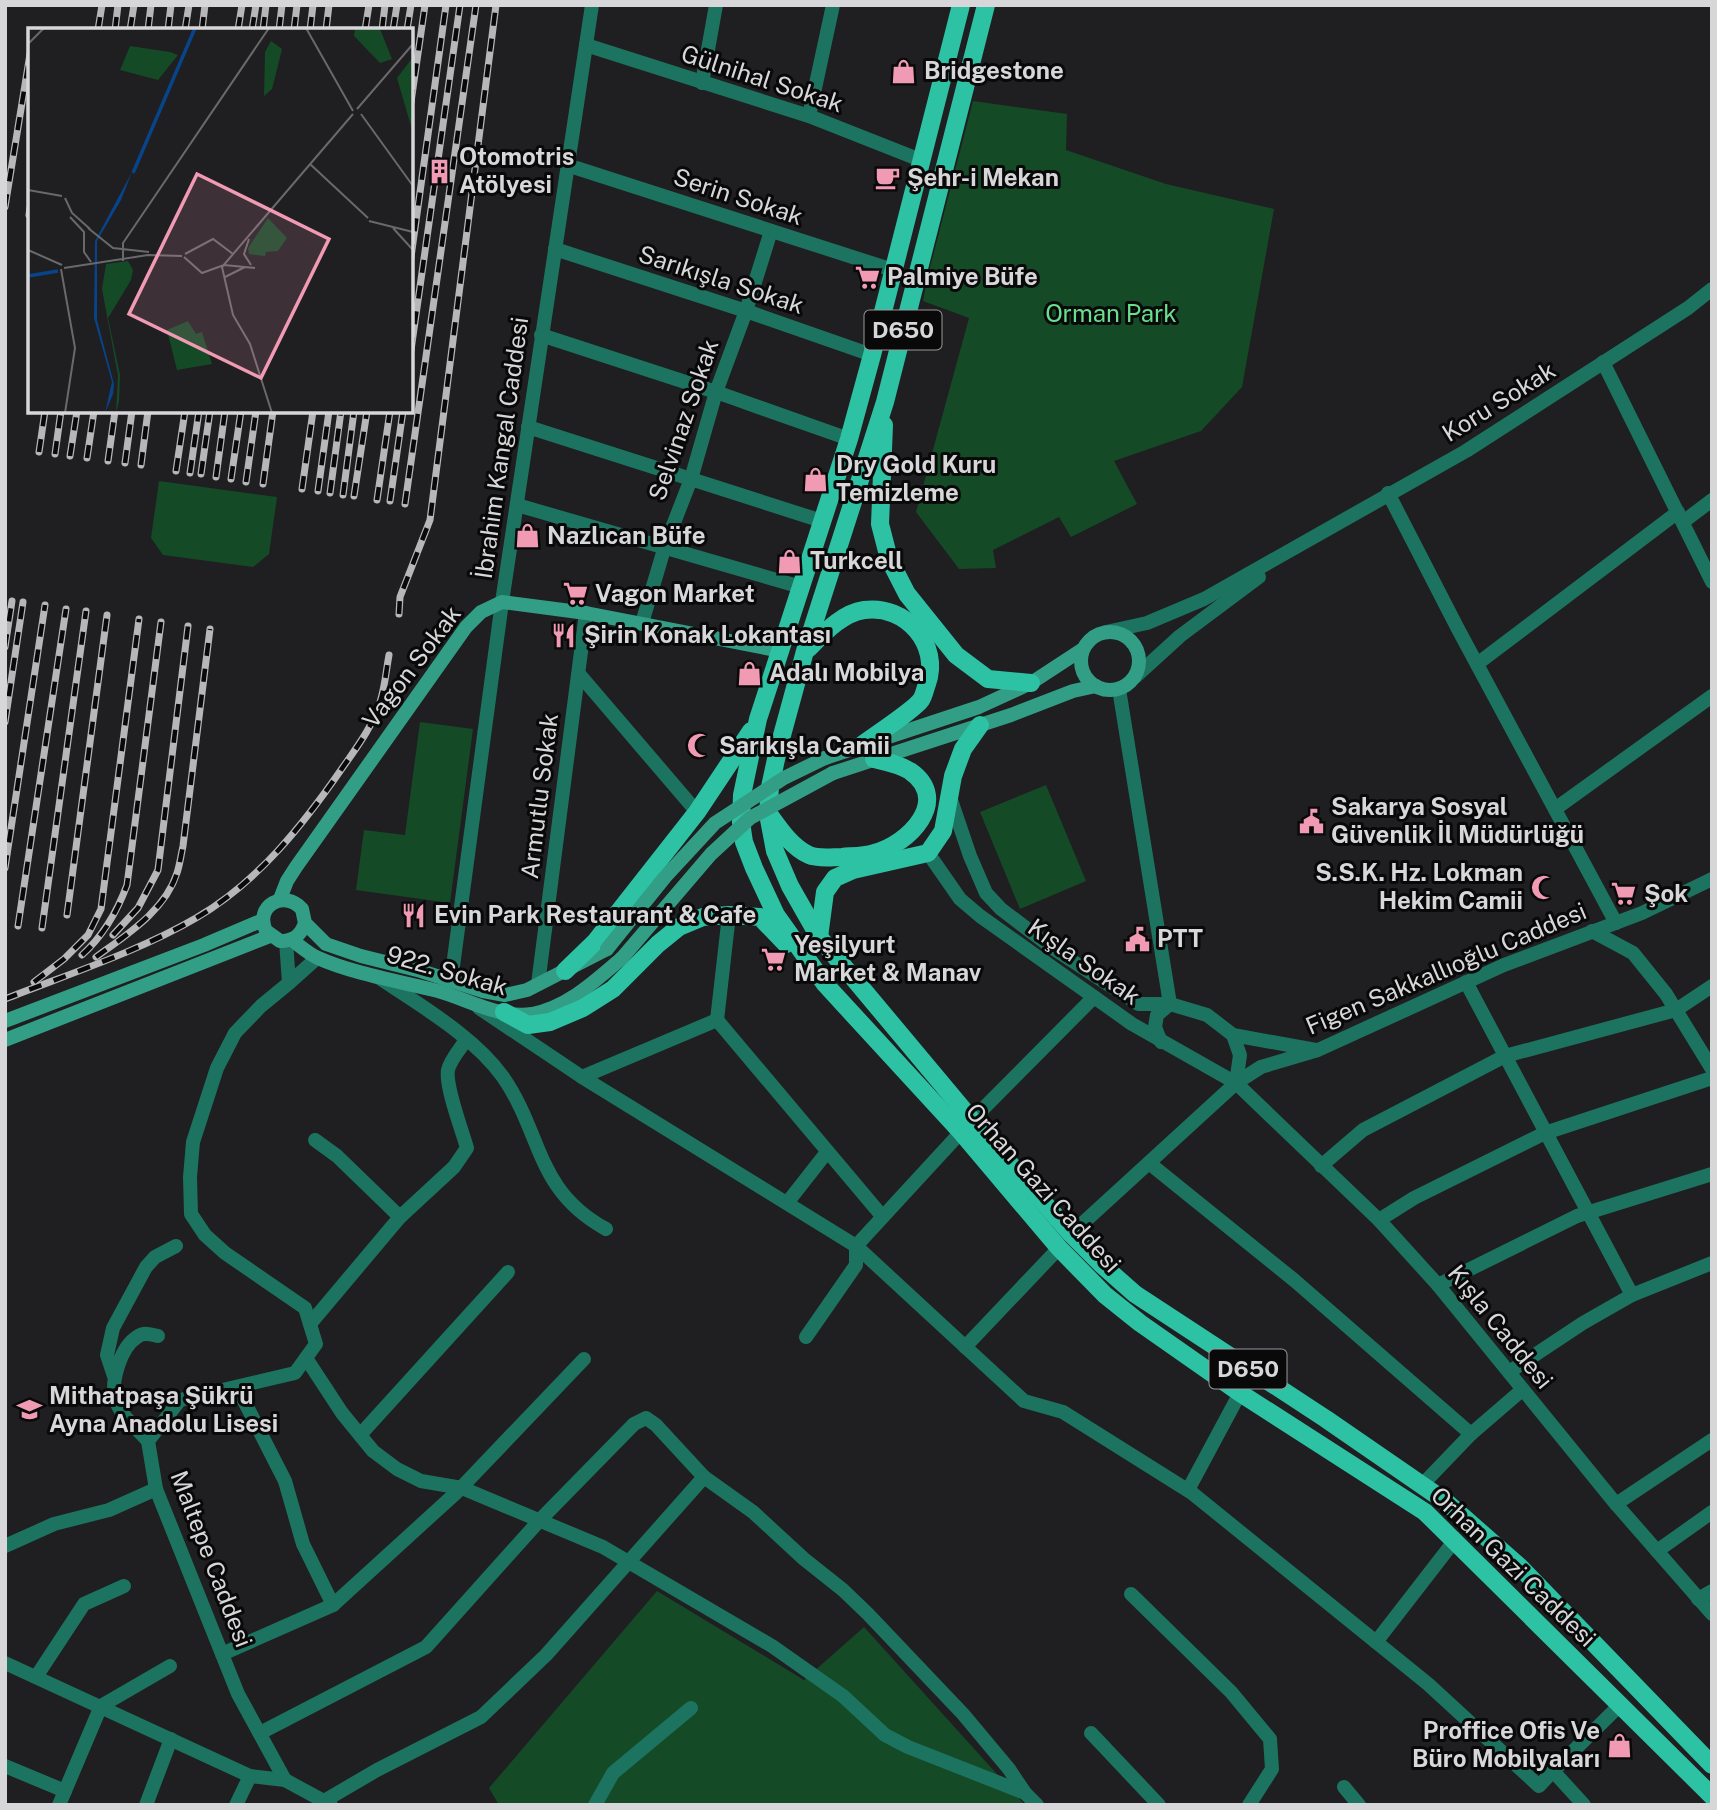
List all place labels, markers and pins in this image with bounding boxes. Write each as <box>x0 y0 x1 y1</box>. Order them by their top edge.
place label: Bridgestone <box>924 56 1064 84</box>
shop icon: Bridgestone <box>890 57 918 85</box>
place label: Otomotris Atölyesi <box>459 142 574 198</box>
building icon: Otomotris Atölyesi <box>425 157 453 185</box>
place label: Şehr-i Mekan <box>907 163 1059 192</box>
cafe icon: Şehr-i Mekan <box>873 164 901 192</box>
place label: Palmiye Büfe <box>887 262 1038 290</box>
supermarket icon: Palmiye Büfe <box>853 263 881 291</box>
place label: Dry Gold Kuru Temizleme <box>836 450 996 506</box>
shop icon: Dry Gold Kuru Temizleme <box>802 465 830 493</box>
place label: Nazlıcan Büfe <box>547 521 706 549</box>
shop icon: Nazlıcan Büfe <box>513 522 541 550</box>
place label: Turkcell <box>810 546 903 574</box>
shop icon: Turkcell <box>776 547 804 575</box>
place label: Vagon Market <box>595 579 755 607</box>
supermarket icon: Vagon Market <box>561 580 589 608</box>
place label: Şirin Konak Lokantası <box>584 620 831 649</box>
restaurant icon: Şirin Konak Lokantası <box>550 621 578 649</box>
place label: Adalı Mobilya <box>769 658 924 686</box>
shop icon: Adalı Mobilya <box>735 659 763 687</box>
place label: Sarıkışla Camii <box>719 731 890 760</box>
mosque icon: Sarıkışla Camii <box>685 732 713 760</box>
place label: Sakarya Sosyal Güvenlik İl Müdürlüğü <box>1331 792 1584 848</box>
public building icon: Sakarya Sosyal Güvenlik İl Müdürlüğü <box>1297 807 1325 835</box>
place label: S.S.K. Hz. Lokman Hekim Camii <box>1315 858 1523 914</box>
mosque icon: S.S.K. Hz. Lokman Hekim Camii <box>1529 873 1557 901</box>
place label: Şok <box>1644 879 1688 908</box>
supermarket icon: Şok <box>1610 880 1638 908</box>
place label: Evin Park Restaurant & Cafe <box>434 900 756 928</box>
restaurant icon: Evin Park Restaurant & Cafe <box>400 901 428 929</box>
place label: PTT <box>1157 924 1203 952</box>
public building icon: PTT <box>1123 925 1151 953</box>
place label: Yeşilyurt Market & Manav <box>794 930 982 986</box>
supermarket icon: Yeşilyurt Market & Manav <box>760 945 788 973</box>
place label: Mithatpaşa Şükrü Ayna Anadolu Lisesi <box>49 1381 278 1437</box>
school or university icon: Mithatpaşa Şükrü Ayna Anadolu Lisesi <box>15 1396 43 1424</box>
place label: Proffice Ofis Ve Büro Mobilyaları <box>1412 1716 1600 1772</box>
shop icon: Proffice Ofis Ve Büro Mobilyaları <box>1606 1731 1634 1759</box>

